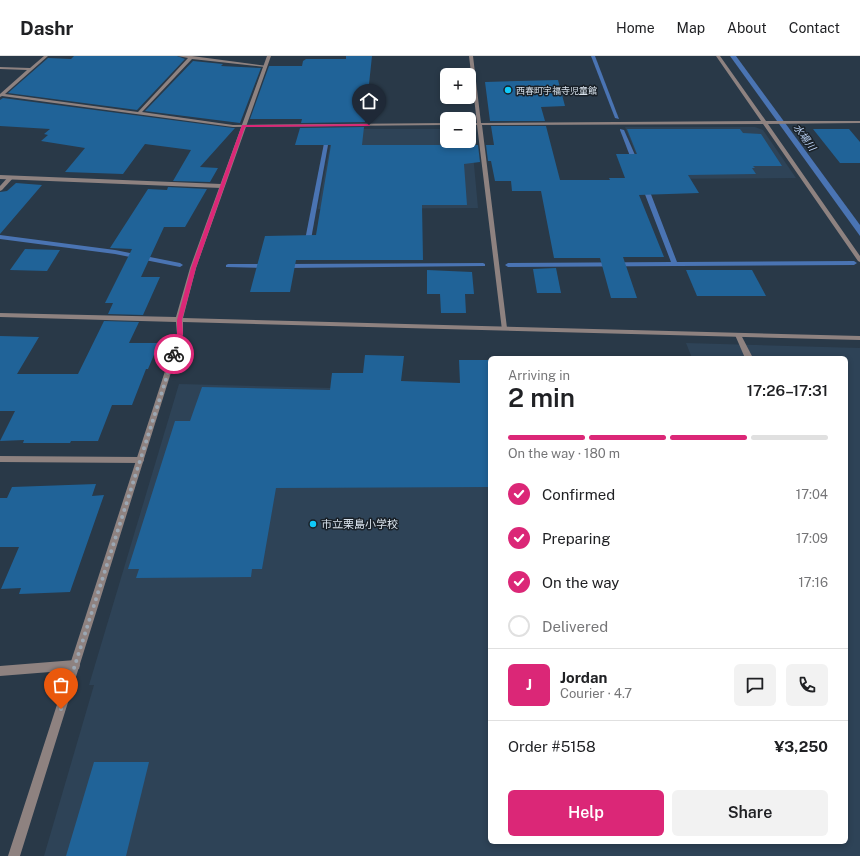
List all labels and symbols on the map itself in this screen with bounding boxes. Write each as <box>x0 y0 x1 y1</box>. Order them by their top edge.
pin <box>352 84 386 125</box>
marker: 西春町宇福寺児童館 <box>503 85 513 95</box>
place label: 西春町宇福寺児童館 <box>516 85 597 96</box>
water label: 水場川 <box>791 121 819 153</box>
courier <box>154 334 194 374</box>
place label: 市立栗島小学校 <box>321 518 398 530</box>
marker: 市立栗島小学校 <box>308 519 318 529</box>
pin <box>44 668 78 709</box>

